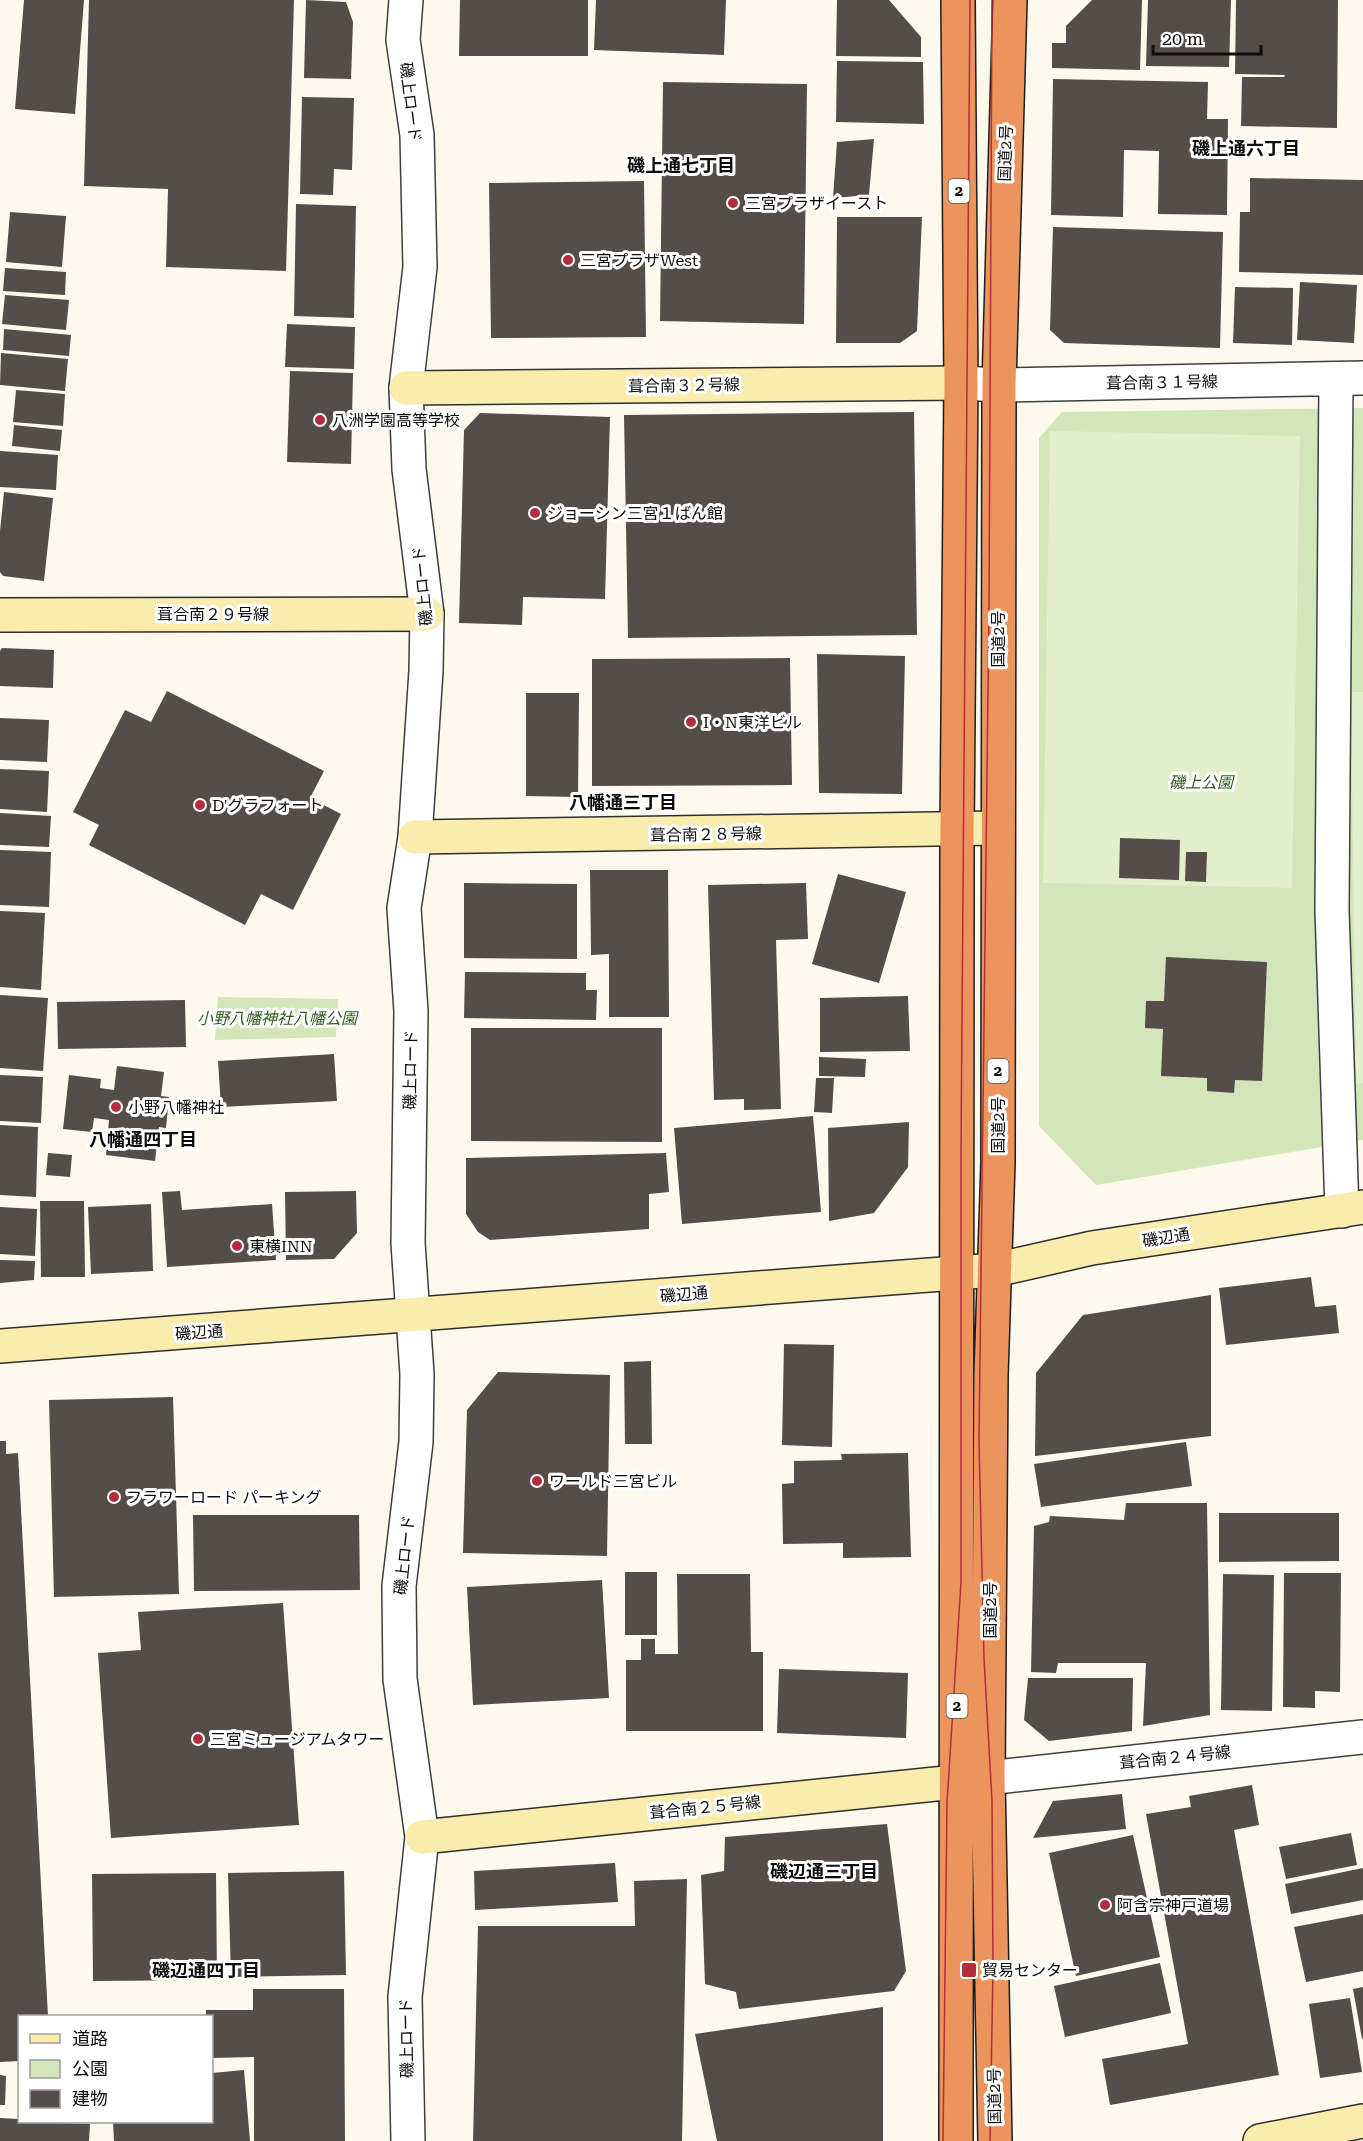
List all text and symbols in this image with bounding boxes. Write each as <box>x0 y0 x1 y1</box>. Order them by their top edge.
scale bar <box>1153 18 1261 56</box>
text: 20 m <box>1162 28 1203 49</box>
street label: 磯上ロード <box>396 61 425 143</box>
street label: 国道2号 <box>995 124 1016 182</box>
district label: 磯上通六丁目 <box>1192 138 1300 159</box>
district label: 磯上通七丁目 <box>627 155 735 176</box>
road number: 2 <box>948 179 970 203</box>
place label: 三宮プラザイースト <box>745 194 888 213</box>
marker: 三宮プラザイースト <box>726 196 740 210</box>
place label: 三宮プラザWest <box>580 251 698 270</box>
marker: 三宮プラザWest <box>561 253 575 267</box>
street label: 葺合南３１号線 <box>1106 372 1218 393</box>
street label: 葺合南３２号線 <box>628 375 740 396</box>
place label: 八洲学園高等学校 <box>332 411 460 430</box>
marker: 八洲学園高等学校 <box>313 413 327 427</box>
place label: ジョーシン三宮１ばん館 <box>547 504 723 523</box>
marker: ジョーシン三宮１ばん館 <box>528 506 542 520</box>
street label: 磯上ロード <box>409 545 436 627</box>
street label: 葺合南２９号線 <box>157 605 269 624</box>
street label: 国道2号 <box>989 611 1008 667</box>
place label: I・N東洋ビル <box>703 713 802 732</box>
marker: I・N東洋ビル <box>684 715 698 729</box>
park label: 磯上公園 <box>1169 773 1235 792</box>
district label: 八幡通三丁目 <box>569 792 677 813</box>
place label: D'グラフォート <box>212 796 324 815</box>
marker: D'グラフォート <box>193 798 207 812</box>
street label: 葺合南２８号線 <box>650 824 762 845</box>
park label: 小野八幡神社八幡公園 <box>197 1009 359 1028</box>
street label: 磯上ロード <box>400 1030 421 1110</box>
road number: 2 <box>988 1059 1008 1083</box>
street label: 国道2号 <box>989 1097 1008 1153</box>
place label: 小野八幡神社 <box>128 1098 224 1117</box>
marker: 小野八幡神社 <box>109 1100 123 1114</box>
district label: 八幡通四丁目 <box>89 1129 197 1150</box>
street label: 磯辺通 <box>1141 1224 1191 1251</box>
place label: 東横INN <box>249 1237 313 1256</box>
marker: 東横INN <box>230 1239 244 1253</box>
street label: 磯辺通 <box>659 1283 709 1306</box>
street label: 磯辺通 <box>174 1321 224 1344</box>
place label: ワールド三宮ビル <box>549 1472 677 1491</box>
marker: ワールド三宮ビル <box>530 1474 544 1488</box>
place label: フラワーロード パーキング <box>126 1488 322 1507</box>
marker: フラワーロード パーキング <box>107 1490 121 1504</box>
street label: 磯上ロード <box>391 1514 418 1596</box>
street label: 国道2号 <box>981 1582 1000 1638</box>
road number: 2 <box>946 1694 968 1718</box>
place label: 三宮ミュージアムタワー <box>210 1730 385 1749</box>
marker: 三宮ミュージアムタワー <box>191 1732 205 1746</box>
street label: 葺合南２４号線 <box>1118 1742 1232 1773</box>
street label: 葺合南２５号線 <box>648 1792 762 1823</box>
district label: 磯辺通三丁目 <box>770 1861 878 1882</box>
place label: 阿含宗神戸道場 <box>1117 1896 1229 1915</box>
marker: 阿含宗神戸道場 <box>1098 1898 1112 1912</box>
district label: 磯辺通四丁目 <box>152 1960 260 1981</box>
marker: 貿易センター <box>960 1961 978 1979</box>
place label: 貿易センター <box>982 1961 1078 1980</box>
street label: 磯上ロード <box>396 1998 417 2078</box>
legend <box>18 2015 213 2123</box>
text: 道路 <box>72 2028 108 2049</box>
text: 公園 <box>72 2058 108 2079</box>
street label: 国道2号 <box>985 2067 1004 2125</box>
text: 建物 <box>72 2088 108 2109</box>

